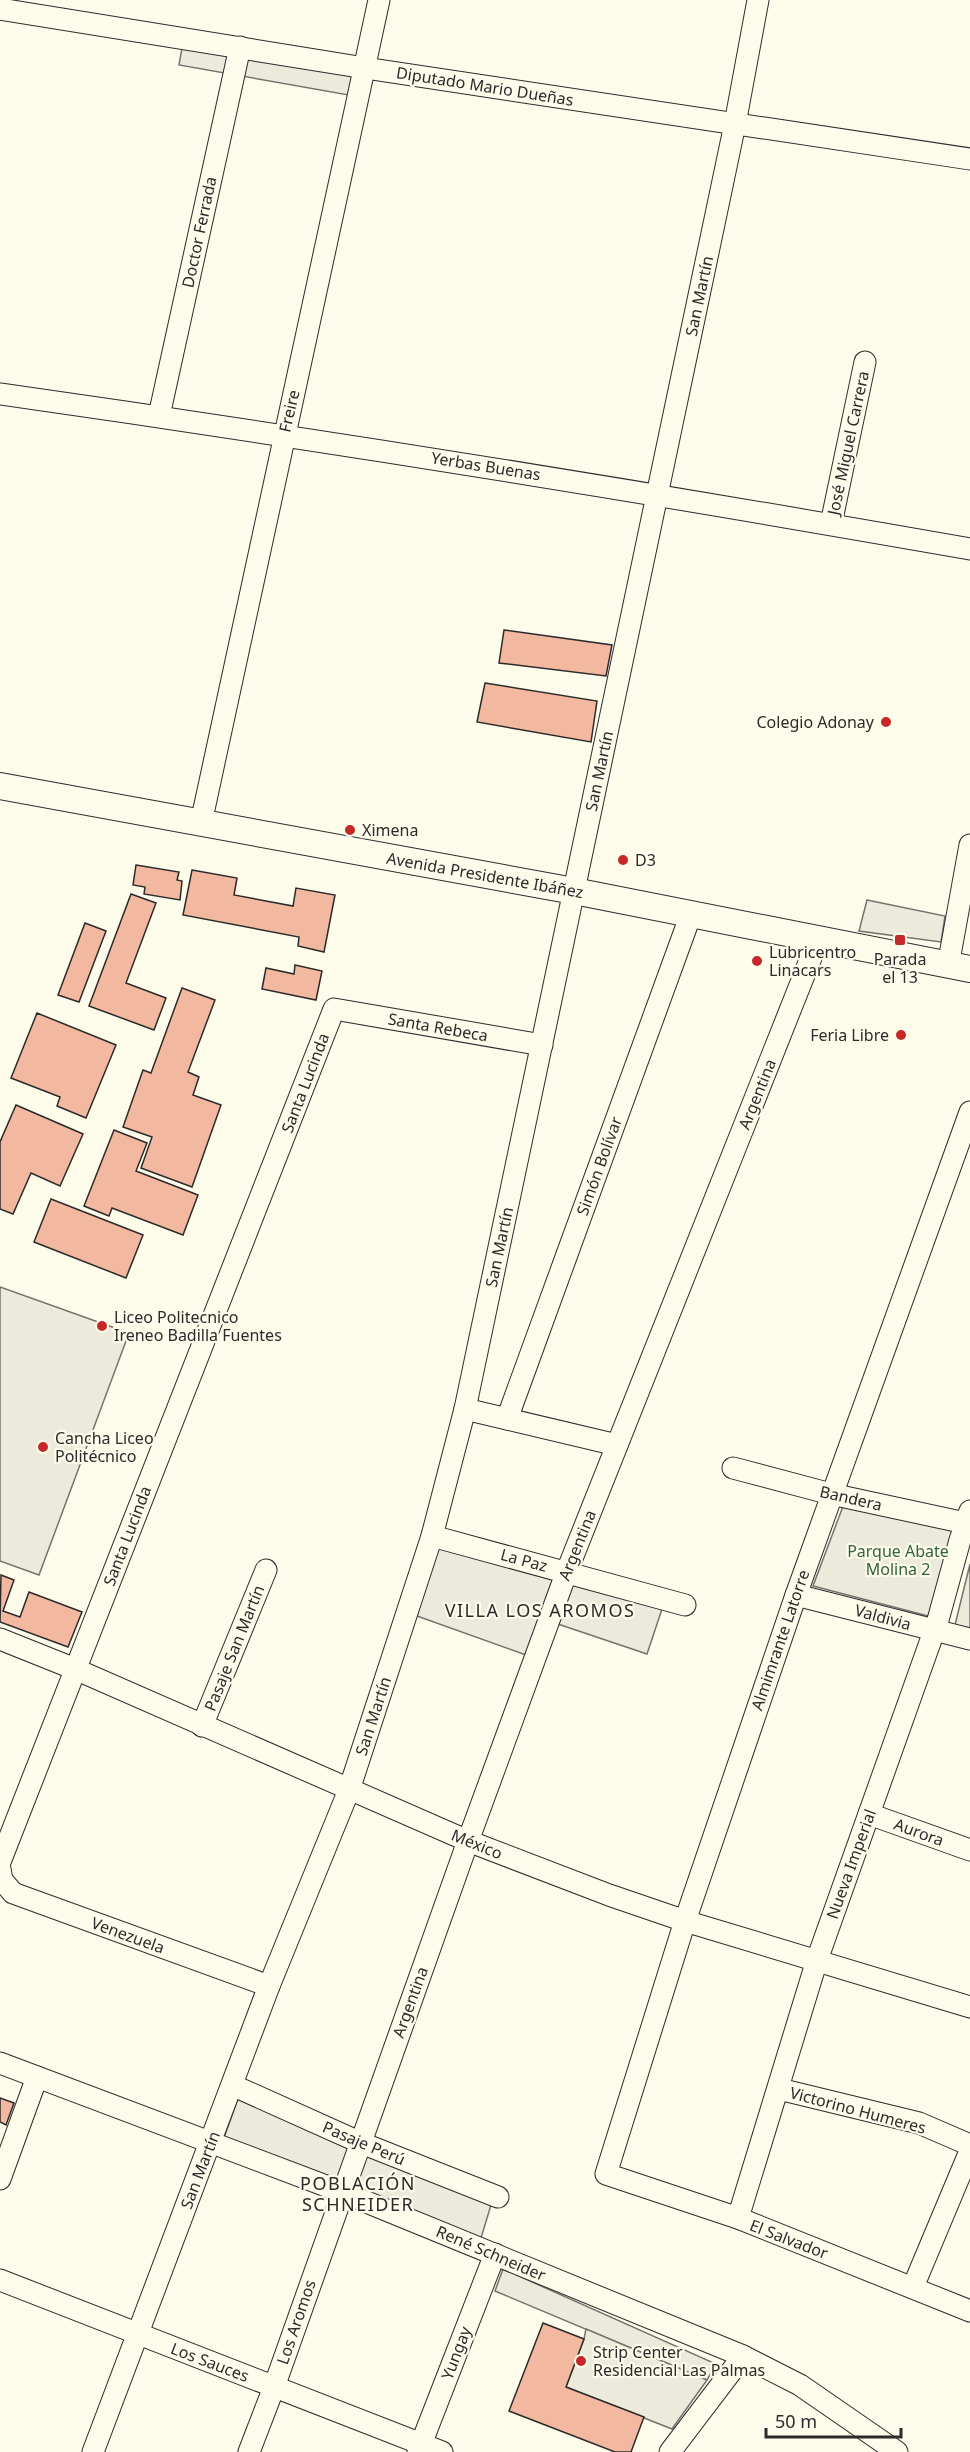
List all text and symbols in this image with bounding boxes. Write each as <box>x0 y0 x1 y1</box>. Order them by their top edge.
street label: Diputado Mario Dueñas <box>395 61 575 111</box>
street label: Doctor Ferrada <box>176 174 222 290</box>
street label: San Martín <box>680 254 718 338</box>
street label: José Miguel Carrera <box>822 369 874 519</box>
street label: Freire <box>273 388 305 434</box>
street label: Yerbas Buenas <box>430 447 542 485</box>
place label: Colegio Adonay <box>756 711 875 733</box>
marker: Colegio Adonay <box>879 715 893 729</box>
street label: San Martín <box>580 729 618 813</box>
place label: Ximena <box>362 819 418 841</box>
marker: Ximena <box>343 823 357 837</box>
street label: Avenida Presidente Ibáñez <box>385 847 585 903</box>
place label: D3 <box>635 849 656 871</box>
marker: D3 <box>616 853 630 867</box>
marker: Parada el 13 <box>893 933 907 947</box>
place label: Lubricentro Linacars <box>769 941 856 981</box>
place label: Parada el 13 <box>874 948 926 988</box>
marker: Lubricentro Linacars <box>750 954 764 968</box>
street label: Santa Rebeca <box>386 1007 490 1047</box>
place label: Feria Libre <box>810 1024 889 1046</box>
marker: Feria Libre <box>894 1028 908 1042</box>
street label: Santa Lucinda <box>276 1030 334 1136</box>
street label: Argentina <box>733 1055 781 1133</box>
street label: Simón Bolívar <box>571 1113 627 1218</box>
street label: San Martín <box>480 1205 518 1289</box>
place label: Liceo Politecnico Ireneo Badilla Fuentes <box>114 1306 282 1346</box>
marker: Liceo Politecnico Ireneo Badilla Fuentes <box>95 1319 109 1333</box>
place label: Cancha Liceo Politécnico <box>55 1427 154 1467</box>
marker: Cancha Liceo Politécnico <box>36 1440 50 1454</box>
street label: Bandera <box>818 1480 884 1516</box>
street label: Santa Lucinda <box>98 1483 156 1589</box>
street label: Argentina <box>553 1506 601 1584</box>
park label: Parque Abate Molina 2 <box>847 1540 949 1580</box>
street label: La Paz <box>498 1543 550 1577</box>
street label: Almimrante Latorre <box>746 1567 814 1713</box>
street label: Pasaje San Martín <box>199 1582 269 1714</box>
district label: VILLA LOS AROMOS <box>445 1598 635 1622</box>
street label: Valdivia <box>852 1599 914 1635</box>
street label: San Martín <box>350 1674 396 1758</box>
street label: Nueva Imperial <box>821 1806 881 1922</box>
street label: Aurora <box>891 1813 947 1851</box>
street label: México <box>448 1824 506 1864</box>
street label: Venezuela <box>88 1912 168 1958</box>
street label: Argentina <box>387 1963 433 2041</box>
street label: Victorino Humeres <box>788 2081 928 2139</box>
street label: Pasaje Perú <box>319 2116 409 2170</box>
street label: San Martín <box>175 2128 225 2212</box>
district label: POBLACIÓN SCHNEIDER <box>300 2171 416 2216</box>
street label: El Salvador <box>747 2214 832 2264</box>
street label: René Schneider <box>433 2220 549 2286</box>
street label: Los Aromos <box>271 2277 321 2367</box>
street label: Yungay <box>436 2322 476 2383</box>
street label: Los Sauces <box>168 2337 252 2387</box>
place label: Strip Center Residencial Las Palmas <box>593 2341 765 2381</box>
marker: Strip Center Residencial Las Palmas <box>574 2354 588 2368</box>
scale bar <box>766 2401 901 2439</box>
text: 50 m <box>775 2409 817 2433</box>

